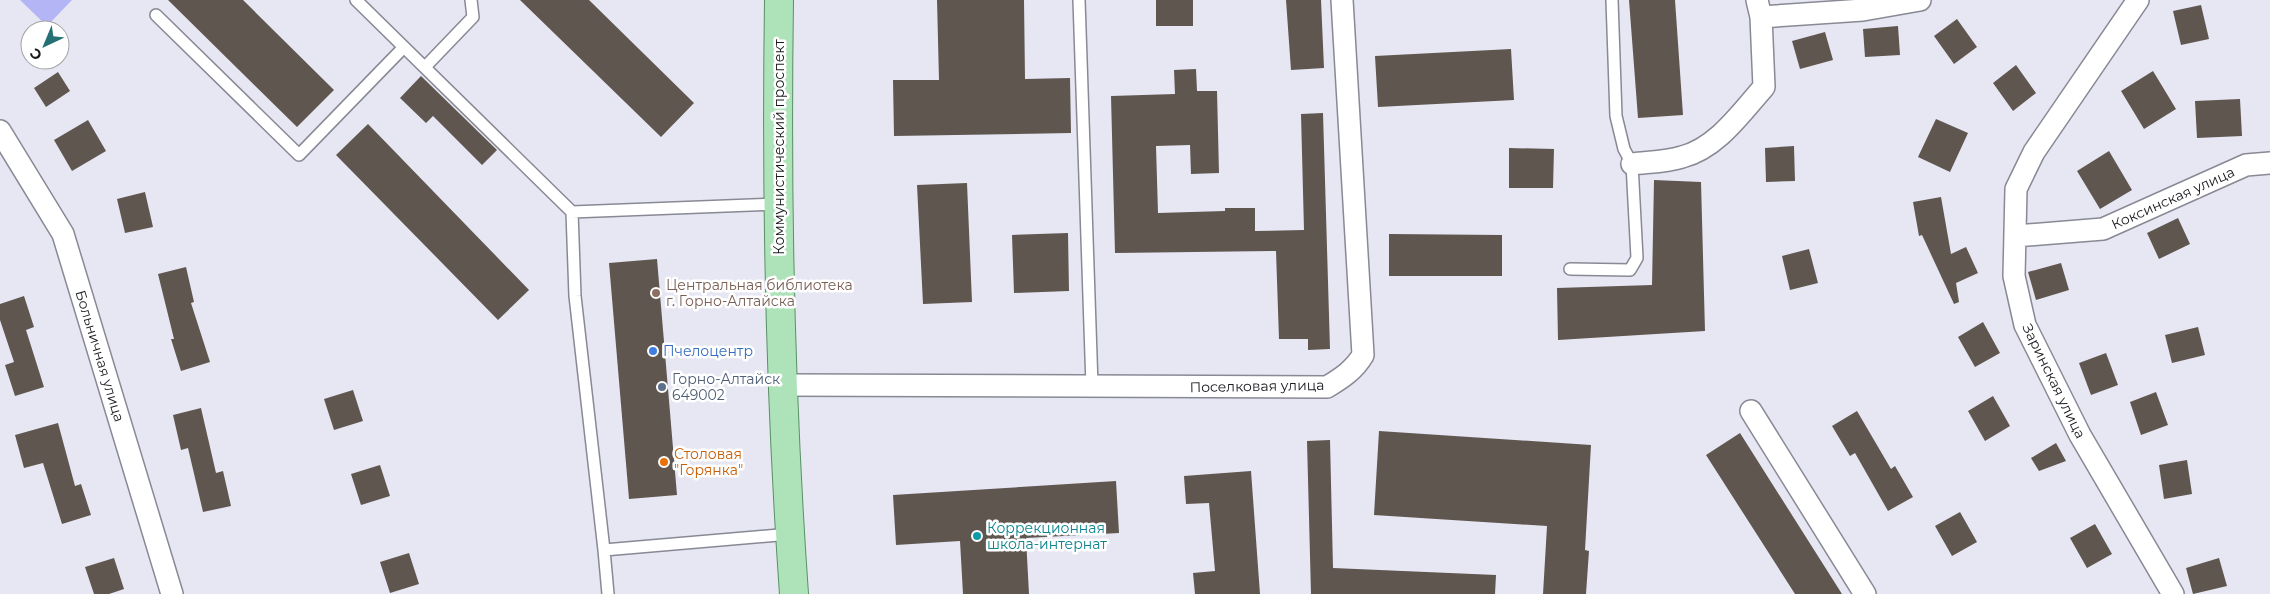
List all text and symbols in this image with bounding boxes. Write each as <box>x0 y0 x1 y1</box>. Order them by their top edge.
north arrow <box>20 20 70 70</box>
street label: Коммунистический проспект <box>770 39 788 255</box>
text: С <box>26 44 46 64</box>
street label: Коксинская улица <box>2109 163 2237 233</box>
place label: Центральная библиотека г. Горно-Алтайска <box>666 276 853 310</box>
marker: Центральная библиотека г. Горно-Алтайска <box>650 287 662 299</box>
street label: Больничная улица <box>71 288 129 424</box>
street label: Заринская улица <box>2018 321 2090 441</box>
place label: Пчелоцентр <box>663 342 753 360</box>
marker: Пчелоцентр <box>647 345 659 357</box>
place label: Горно-Алтайск 649002 <box>672 370 780 404</box>
street label: Поселковая улица <box>1189 376 1325 396</box>
marker: Горно-Алтайск 649002 <box>656 381 668 393</box>
place label: Столовая "Горянка" <box>674 445 743 479</box>
marker: Столовая "Горянка" <box>658 456 670 468</box>
place label: Коррекционная школа-интернат <box>987 519 1107 553</box>
marker: Коррекционная школа-интернат <box>971 530 983 542</box>

